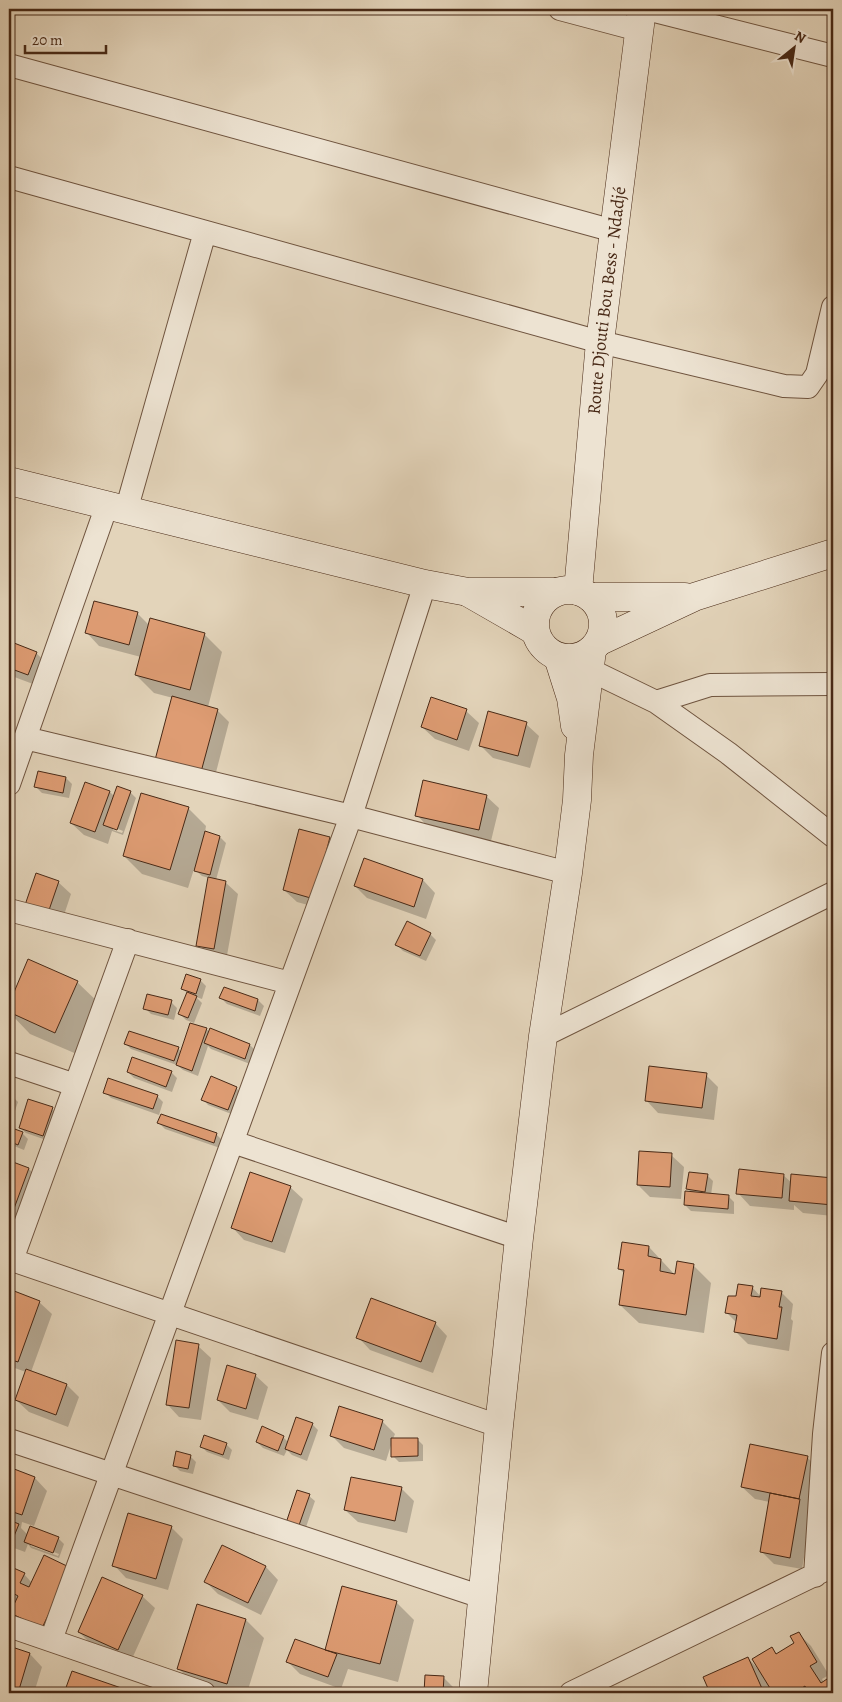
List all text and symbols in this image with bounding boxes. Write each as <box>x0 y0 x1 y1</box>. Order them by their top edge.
scale bar <box>25 22 106 54</box>
north arrow <box>770 22 820 72</box>
text: N <box>791 26 809 48</box>
text: 20 m <box>32 30 63 50</box>
street label: Route Djouti Bou Bess - Ndadjé <box>582 185 632 415</box>

